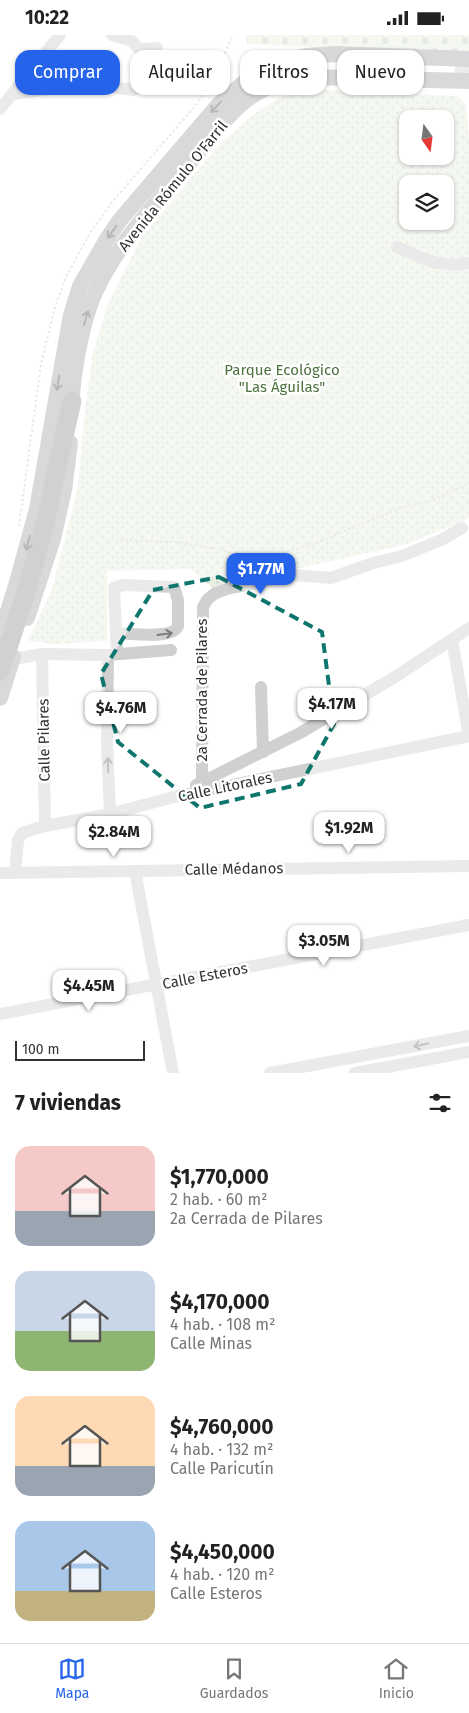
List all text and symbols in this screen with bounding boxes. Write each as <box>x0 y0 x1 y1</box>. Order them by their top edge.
text: 10:22 <box>25 6 69 29</box>
chip: Comprar <box>15 50 120 95</box>
chip: Alquilar <box>130 50 230 95</box>
chip: Filtros <box>240 50 327 95</box>
chip: Nuevo <box>337 50 424 95</box>
one-way arrow <box>210 101 222 114</box>
north arrow <box>399 110 454 165</box>
map controls <box>399 110 454 230</box>
street label: Avenida Rómulo O'Farril <box>115 117 232 255</box>
button: layers <box>399 175 454 230</box>
one-way arrow <box>106 225 117 238</box>
one-way arrow <box>82 311 92 327</box>
park label: Parque Ecológico "Las Águilas" <box>224 361 340 396</box>
one-way arrow <box>52 375 62 391</box>
one-way arrow <box>22 534 32 550</box>
pin: $1.77M <box>220 553 302 595</box>
text: $1.77M <box>237 559 285 578</box>
street label: 2a Cerrada de Pilares <box>193 618 211 762</box>
one-way arrow <box>157 629 173 639</box>
pin: $4.17M <box>291 687 373 730</box>
pin: $4.76M <box>80 691 162 734</box>
text: $4.17M <box>308 694 356 713</box>
street label: Calle Pilares <box>34 698 54 782</box>
text: $4.76M <box>96 698 146 717</box>
one-way arrow <box>103 757 112 773</box>
street label: Calle Litorales <box>176 768 274 806</box>
pin: $1.92M <box>308 811 390 854</box>
pin: $2.84M <box>73 815 155 858</box>
text: $1.92M <box>325 818 373 837</box>
text: $2.84M <box>88 822 140 841</box>
street label: Calle Médanos <box>185 859 283 879</box>
pin: $3.05M <box>283 925 365 967</box>
text: $3.05M <box>298 931 350 950</box>
street label: Calle Esteros <box>161 959 249 993</box>
pin: $4.45M <box>48 969 130 1012</box>
text: $4.45M <box>63 976 115 995</box>
scale bar <box>15 1038 145 1061</box>
one-way arrow <box>413 1040 429 1050</box>
text: 100 m <box>22 1041 59 1058</box>
icon: filters <box>426 1089 454 1117</box>
text: 7 viviendas <box>15 1090 121 1116</box>
text: $1,770,000 <box>170 1164 269 1190</box>
icon: home <box>55 1166 115 1226</box>
text: 2 hab. · 60 m² <box>170 1190 267 1209</box>
text: 2a Cerrada de Pilares <box>170 1209 323 1228</box>
text: $4,170,000 <box>170 1289 270 1315</box>
icon: home <box>55 1291 115 1351</box>
text: 4 hab. · 108 m² <box>170 1315 275 1334</box>
text: Calle Minas <box>170 1334 252 1353</box>
text: $4,760,000 <box>170 1414 274 1440</box>
icon: home <box>55 1416 115 1476</box>
text: 4 hab. · 132 m² <box>170 1440 273 1459</box>
text: Calle Paricutín <box>170 1459 274 1478</box>
text: $4,450,000 <box>170 1539 275 1565</box>
icon: home <box>55 1541 115 1601</box>
text: 4 hab. · 120 m² <box>170 1565 274 1584</box>
text: Calle Esteros <box>170 1584 262 1603</box>
tab: Mapa <box>55 1655 89 1702</box>
tab: Guardados <box>200 1655 268 1702</box>
tab: Inicio <box>379 1655 414 1702</box>

